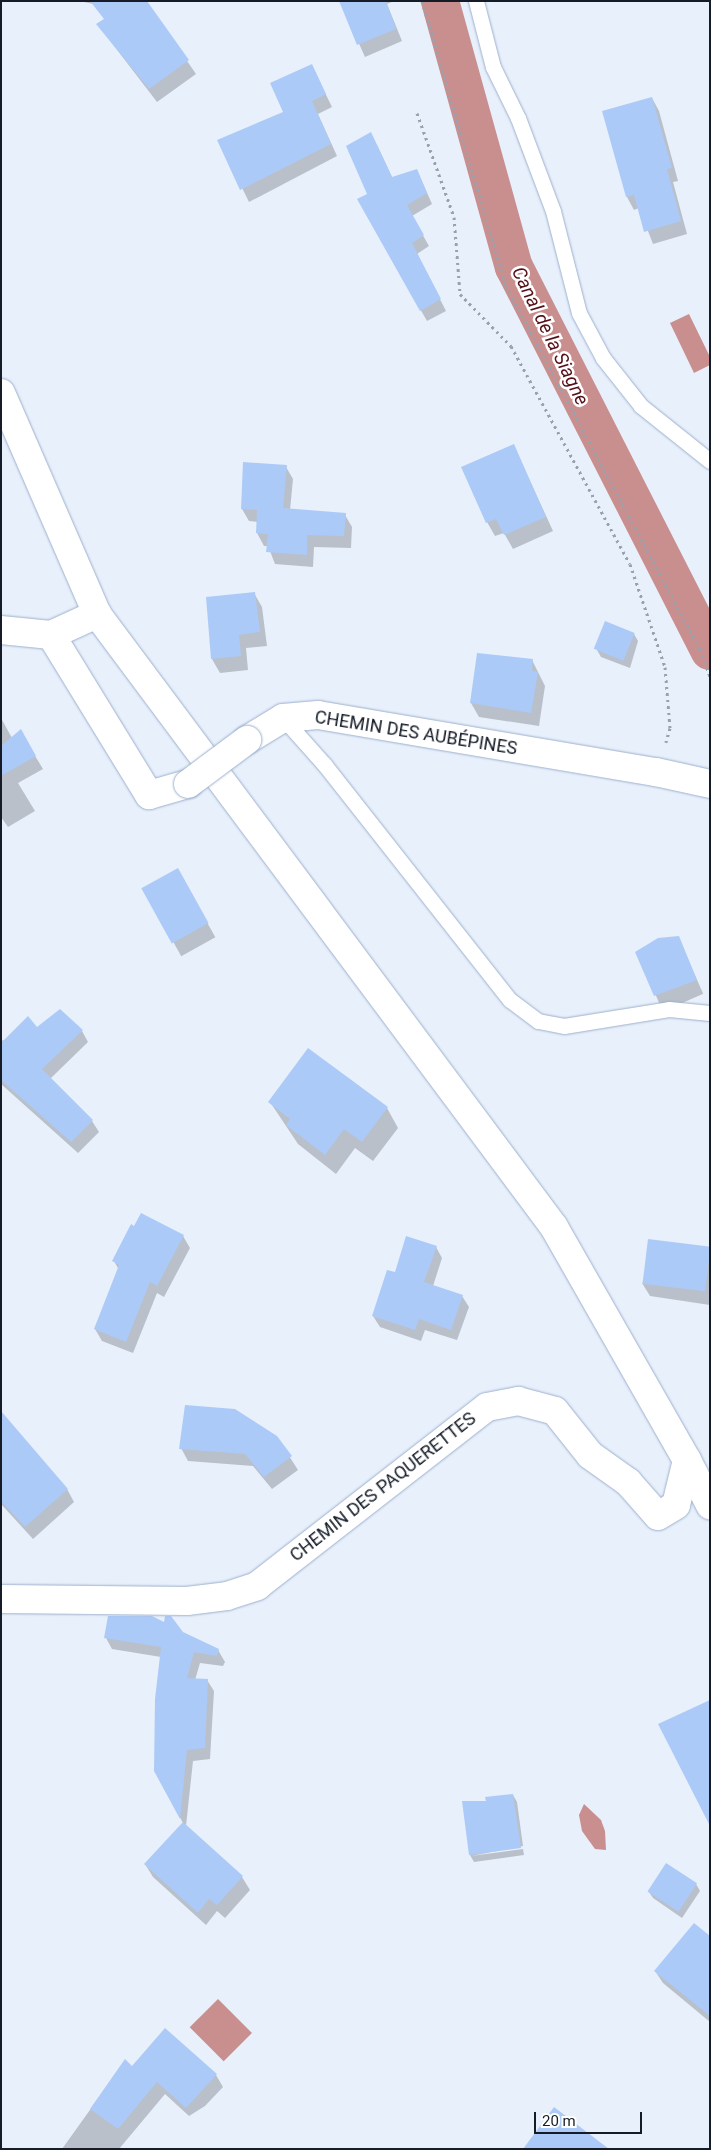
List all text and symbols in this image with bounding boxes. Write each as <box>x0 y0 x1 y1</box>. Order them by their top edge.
water label: Canal de la Siagne <box>507 263 593 409</box>
street label: CHEMIN DES AUBÉPINES <box>313 706 519 760</box>
street label: CHEMIN DES PAQUERETTES <box>286 1408 480 1566</box>
scale bar <box>536 2102 644 2134</box>
text: 20 m <box>542 2112 576 2130</box>

